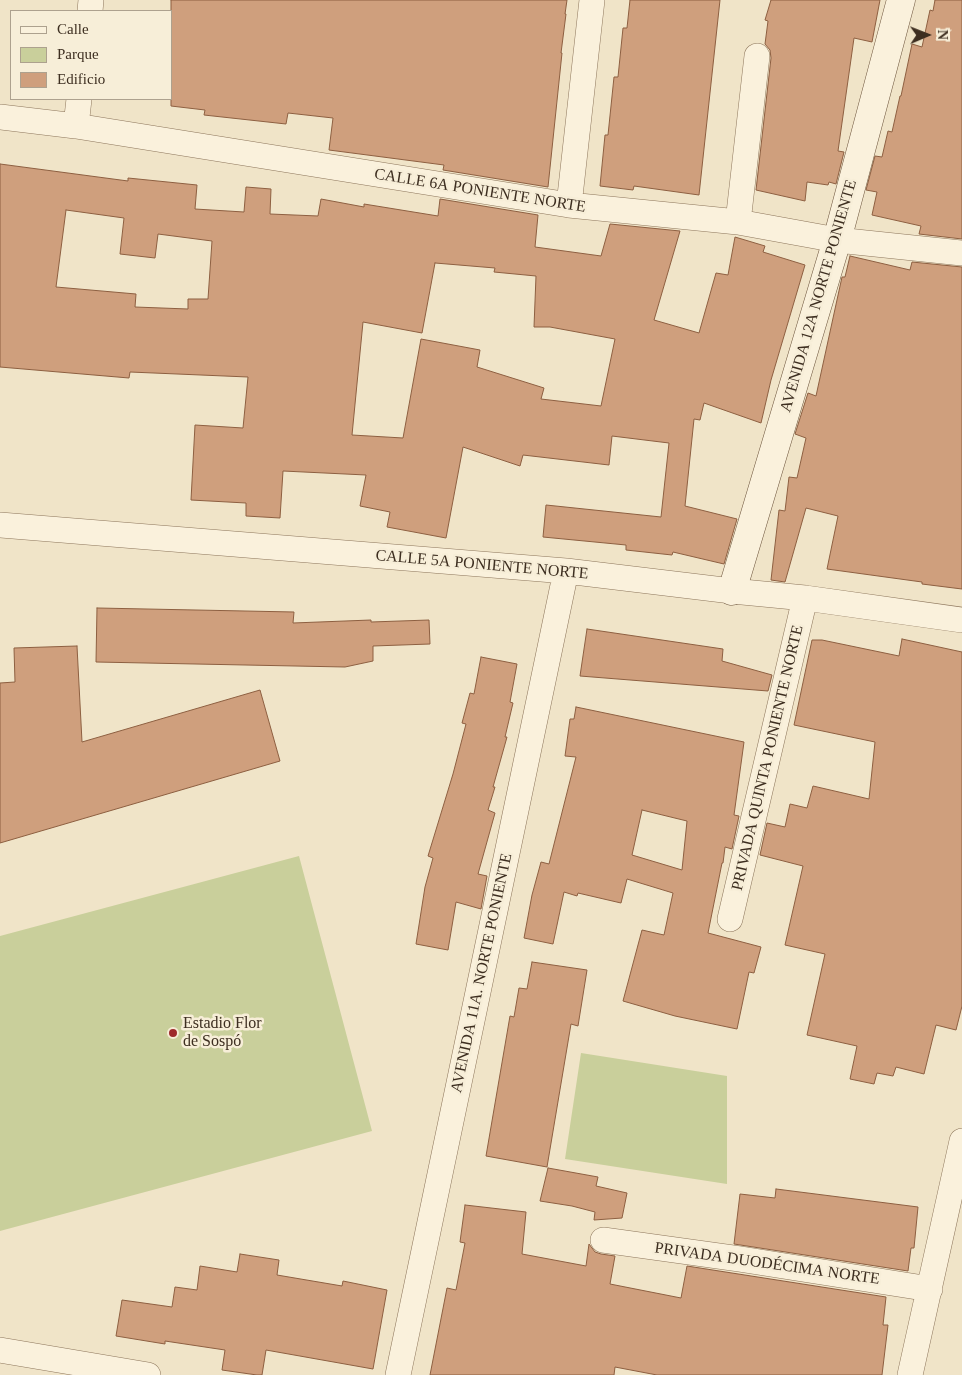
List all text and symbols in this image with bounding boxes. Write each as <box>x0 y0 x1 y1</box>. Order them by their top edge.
legend <box>10 10 172 100</box>
north arrow <box>902 10 952 60</box>
text: Calle <box>57 21 89 37</box>
text: N <box>935 30 950 40</box>
text: Parque <box>57 46 99 62</box>
text: Edificio <box>57 71 105 87</box>
street label: CALLE 6A PONIENTE NORTE <box>373 165 587 217</box>
street label: AVENIDA 12A NORTE PONIENTE <box>777 178 861 414</box>
street label: CALLE 5A PONIENTE NORTE <box>375 546 589 584</box>
street label: PRIVADA QUINTA PONIENTE NORTE <box>728 623 808 893</box>
street label: AVENIDA 11A. NORTE PONIENTE <box>447 851 517 1095</box>
place label: Estadio Flor de Sospó <box>183 1014 262 1052</box>
marker: Estadio Flor de Sospó <box>167 1027 179 1039</box>
street label: PRIVADA DUODÉCIMA NORTE <box>653 1239 881 1289</box>

